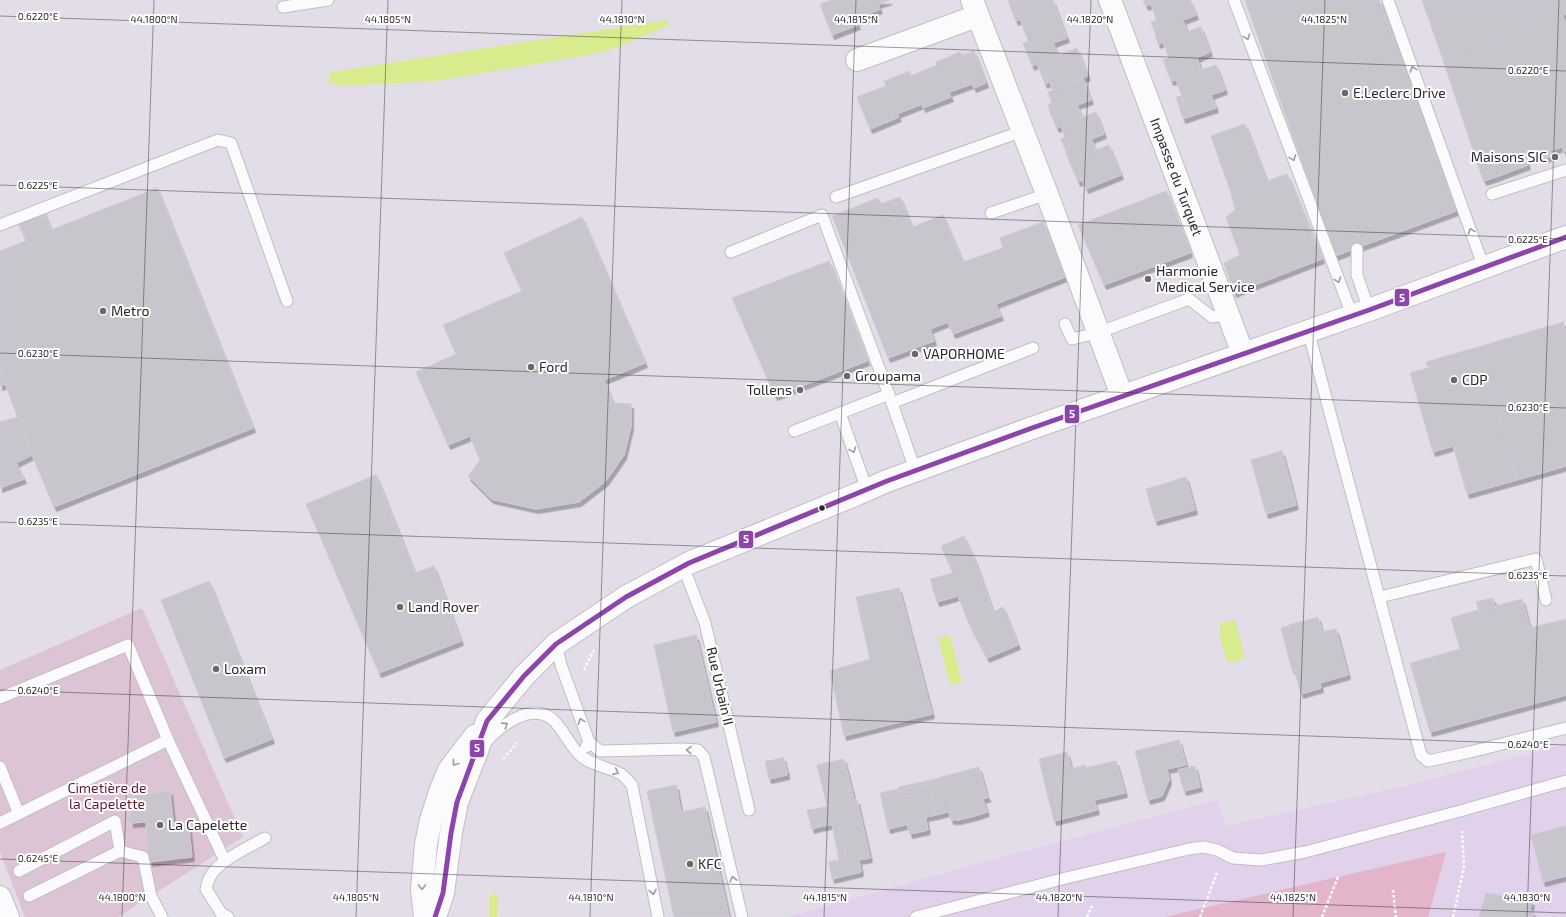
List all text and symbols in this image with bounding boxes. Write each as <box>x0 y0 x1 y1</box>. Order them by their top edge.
text: 0.6220°E <box>18 10 59 22</box>
text: 44.1800°N <box>131 13 177 25</box>
text: 44.1805°N <box>365 13 411 25</box>
text: 44.1810°N <box>600 13 644 25</box>
text: 44.1815°N <box>834 13 878 25</box>
text: 44.1820°N <box>1067 13 1113 25</box>
text: 44.1825°N <box>1301 13 1347 25</box>
one-way arrow <box>1243 33 1251 40</box>
text: 0.6220°E <box>1508 64 1549 76</box>
one-way arrow <box>1409 66 1417 73</box>
place label: E.Leclerc Drive <box>1353 84 1446 101</box>
marker: E.Leclerc Drive <box>1340 88 1350 98</box>
street label: Impasse du Turquet <box>1147 115 1207 238</box>
place label: Maisons SIC <box>1471 148 1547 165</box>
marker: Maisons SIC <box>1550 152 1560 162</box>
one-way arrow <box>1288 155 1296 162</box>
text: 0.6225°E <box>18 179 58 191</box>
one-way arrow <box>1467 228 1475 235</box>
text: 0.6225°E <box>1508 233 1548 245</box>
place label: Harmonie Medical Service <box>1156 262 1255 295</box>
marker: Harmonie Medical Service <box>1143 274 1153 284</box>
one-way arrow <box>1334 277 1342 284</box>
line badge: 5 <box>1394 288 1410 307</box>
text: 5 <box>1399 291 1405 304</box>
place label: Metro <box>111 302 150 319</box>
marker: Metro <box>98 306 108 316</box>
place label: VAPORHOME <box>923 345 1005 362</box>
text: 0.6230°E <box>18 347 59 359</box>
marker: VAPORHOME <box>910 349 920 359</box>
place label: Ford <box>539 358 568 375</box>
marker: Ford <box>526 362 536 372</box>
place label: Groupama <box>855 367 921 384</box>
marker: Groupama <box>842 371 852 381</box>
place label: CDP <box>1462 371 1488 388</box>
marker: CDP <box>1449 375 1459 385</box>
place label: Tollens <box>746 381 792 398</box>
marker: Tollens <box>795 385 805 395</box>
text: 0.6230°E <box>1508 401 1549 413</box>
line badge: 5 <box>1064 404 1080 424</box>
text: 5 <box>1069 407 1075 420</box>
one-way arrow <box>849 446 857 453</box>
unlabelled marker <box>817 503 827 513</box>
text: 0.6235°E <box>18 515 58 527</box>
line badge: 5 <box>738 530 754 549</box>
text: 5 <box>743 532 749 545</box>
text: 0.6235°E <box>1508 569 1548 581</box>
place label: Land Rover <box>408 598 479 615</box>
marker: Land Rover <box>395 602 405 612</box>
street label: Rue Urbain II <box>703 645 738 727</box>
place label: Loxam <box>224 660 266 677</box>
marker: Loxam <box>211 664 221 674</box>
text: 0.6240°E <box>17 684 59 696</box>
one-way arrow <box>578 717 586 724</box>
one-way arrow <box>501 722 508 729</box>
text: 0.6240°E <box>1507 738 1549 750</box>
line badge: 5 <box>469 739 485 758</box>
text: 5 <box>474 741 480 754</box>
one-way arrow <box>686 745 692 754</box>
one-way arrow <box>452 759 460 766</box>
one-way arrow <box>612 768 619 776</box>
park label: Cimetière de la Capelette <box>67 779 147 812</box>
place label: La Capelette <box>168 816 247 833</box>
marker: La Capelette <box>155 820 165 830</box>
text: 0.6245°E <box>18 852 59 864</box>
place label: KFC <box>698 855 722 872</box>
marker: KFC <box>685 859 695 869</box>
one-way arrow <box>729 876 737 882</box>
one-way arrow <box>418 884 427 890</box>
one-way arrow <box>648 889 657 895</box>
text: 44.1800°N <box>99 891 145 903</box>
text: 44.1805°N <box>333 891 379 903</box>
text: 44.1810°N <box>569 891 613 903</box>
text: 44.1815°N <box>803 891 847 903</box>
text: 44.1820°N <box>1036 891 1082 903</box>
text: 44.1825°N <box>1270 891 1316 903</box>
text: 44.1830°N <box>1504 891 1550 903</box>

